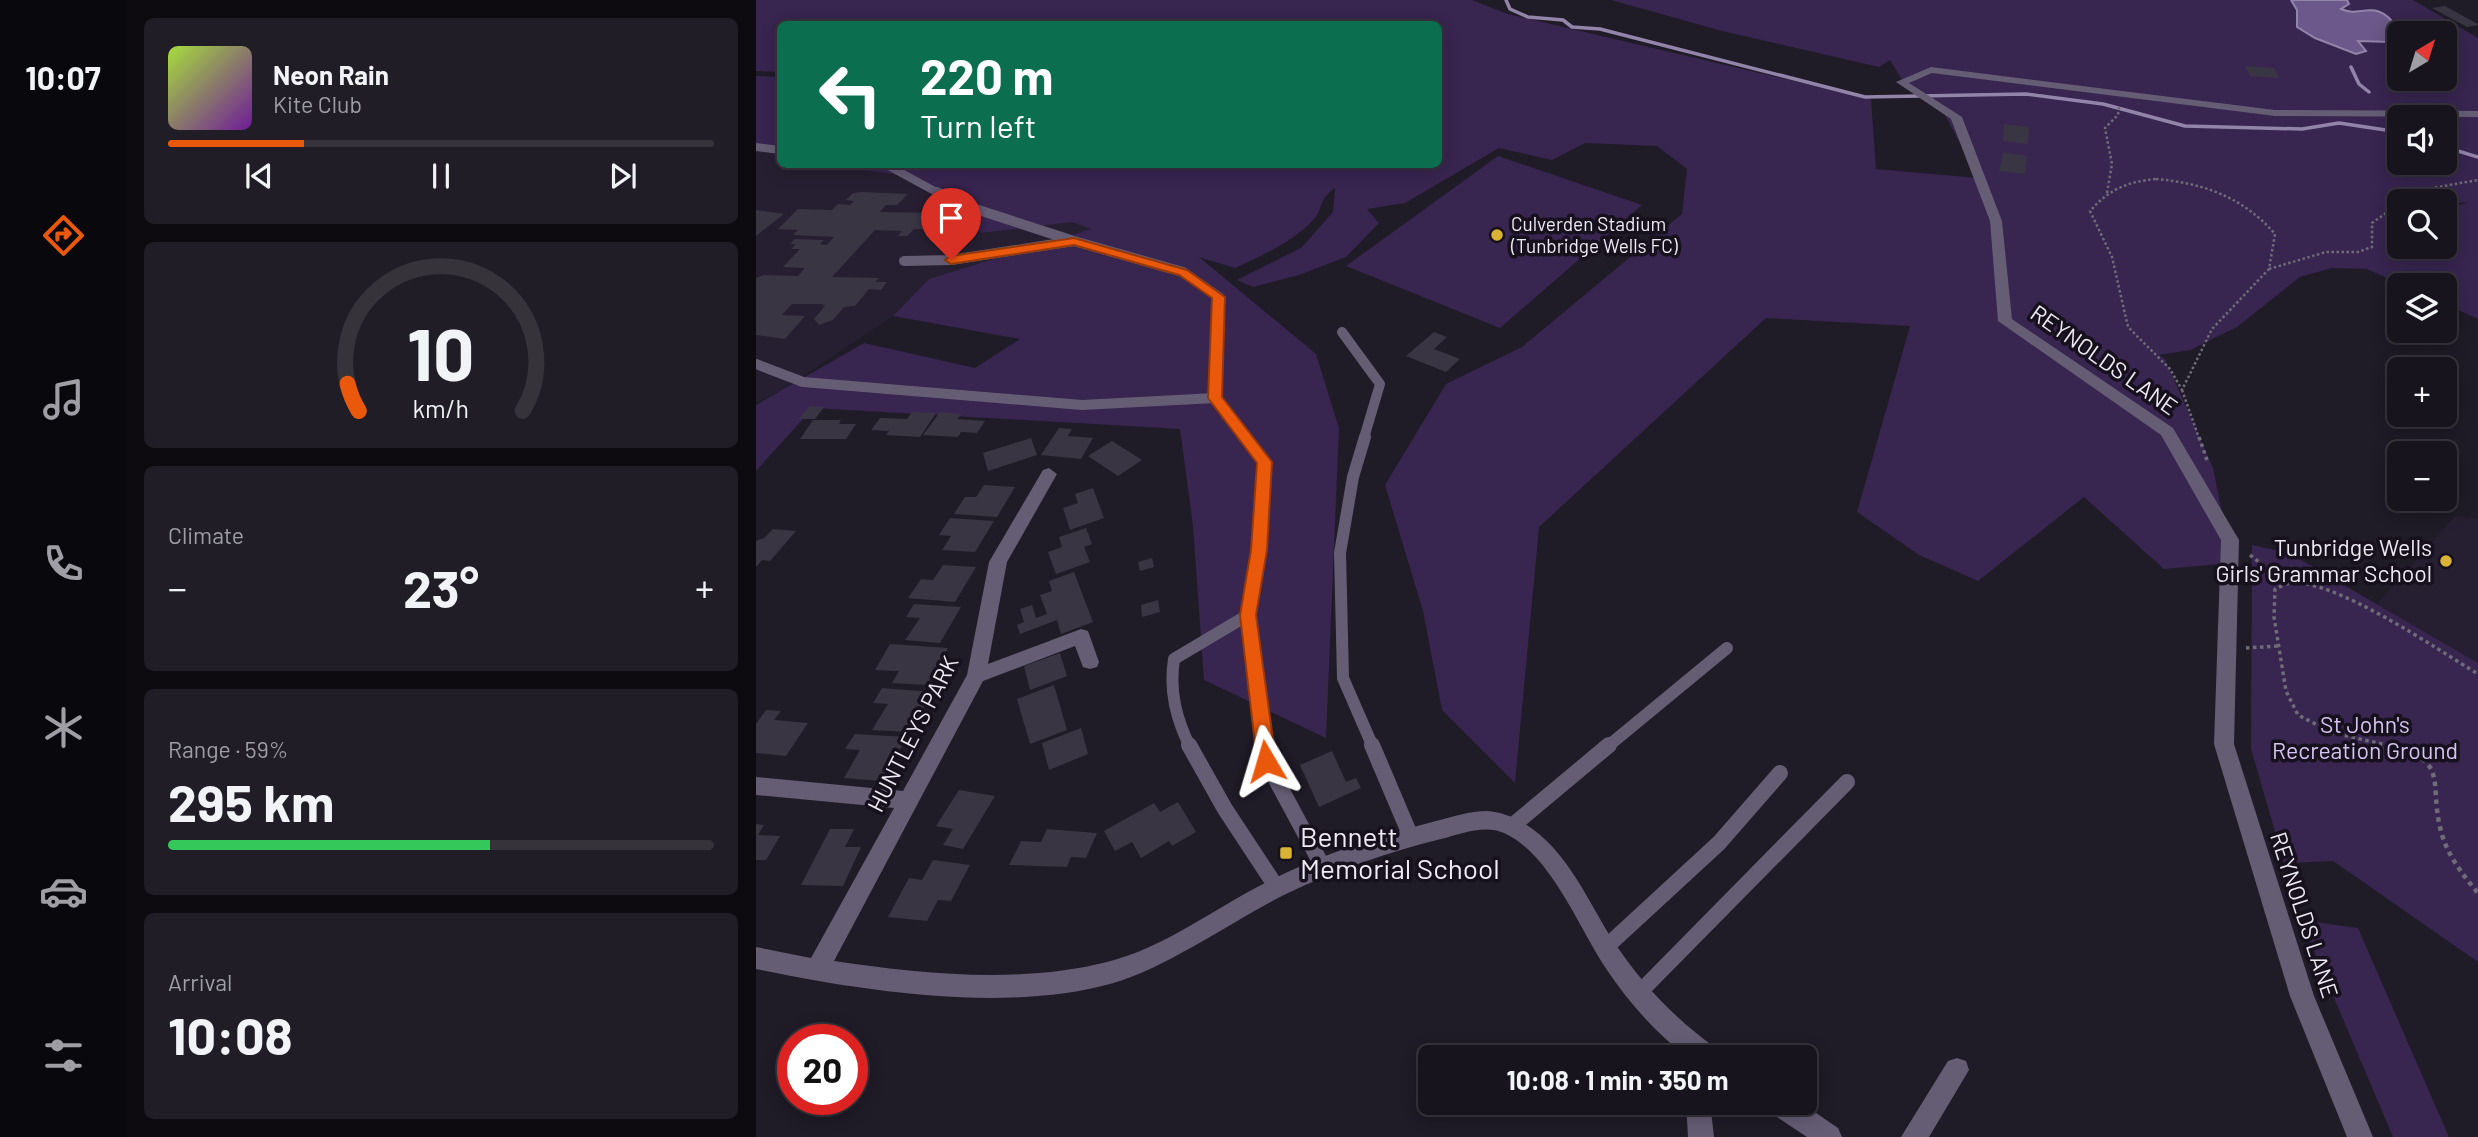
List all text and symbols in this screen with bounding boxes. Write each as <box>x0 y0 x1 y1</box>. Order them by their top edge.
north arrow <box>2387 21 2457 91</box>
map controls <box>2387 21 2457 511</box>
text: 220 m <box>920 46 1054 105</box>
icon: left <box>805 49 896 140</box>
text: 10:07 <box>25 58 101 96</box>
text: Neon Rain <box>273 59 389 90</box>
text: Kite Club <box>273 90 362 118</box>
button: sound <box>2387 105 2457 175</box>
text: Turn left <box>920 106 1037 144</box>
icon: previous <box>240 157 278 195</box>
icon: pause <box>422 157 460 195</box>
icon: next <box>604 157 642 195</box>
pin <box>921 188 981 260</box>
button: search <box>2387 189 2457 259</box>
icon: arrive <box>932 199 970 237</box>
icon: directions <box>39 211 88 260</box>
place label: Culverden Stadium (Tunbridge Wells FC) <box>1510 212 1679 257</box>
marker: Culverden Stadium (Tunbridge Wells FC) <box>1489 227 1505 243</box>
button: layers <box>2387 273 2457 343</box>
street label: REYNOLDS LANE <box>2026 298 2183 420</box>
text: 10 <box>407 308 475 396</box>
button: + <box>2387 357 2457 427</box>
icon: music <box>39 375 88 424</box>
text: km/h <box>413 392 469 422</box>
button: − <box>2387 441 2457 511</box>
text: Climate <box>168 521 244 549</box>
place label: Tunbridge Wells Girls' Grammar School <box>2215 533 2432 587</box>
icon: phone <box>39 539 88 588</box>
marker: Tunbridge Wells Girls' Grammar School <box>2438 553 2454 569</box>
text: 23° <box>403 556 479 618</box>
text: − <box>168 564 187 610</box>
text: + <box>695 564 714 610</box>
street label: HUNTLEYS PARK <box>861 651 964 816</box>
icon: climate <box>39 703 88 752</box>
park label: St John's Recreation Ground <box>2272 710 2458 764</box>
position arrow <box>1229 724 1303 798</box>
text: Range · 59% <box>168 735 288 763</box>
text: 295 km <box>168 770 334 832</box>
place label: Bennett Memorial School <box>1300 819 1500 885</box>
street label: REYNOLDS LANE <box>2265 828 2345 1001</box>
marker: Bennett Memorial School <box>1278 845 1294 861</box>
icon: car <box>39 867 88 916</box>
text: Arrival <box>168 968 232 996</box>
text: 10:08 <box>168 1003 293 1065</box>
speed limit sign: 20 <box>777 1024 868 1115</box>
icon: filters <box>39 1031 88 1080</box>
text: 10:08 · 1 min · 350 m <box>1506 1064 1729 1095</box>

